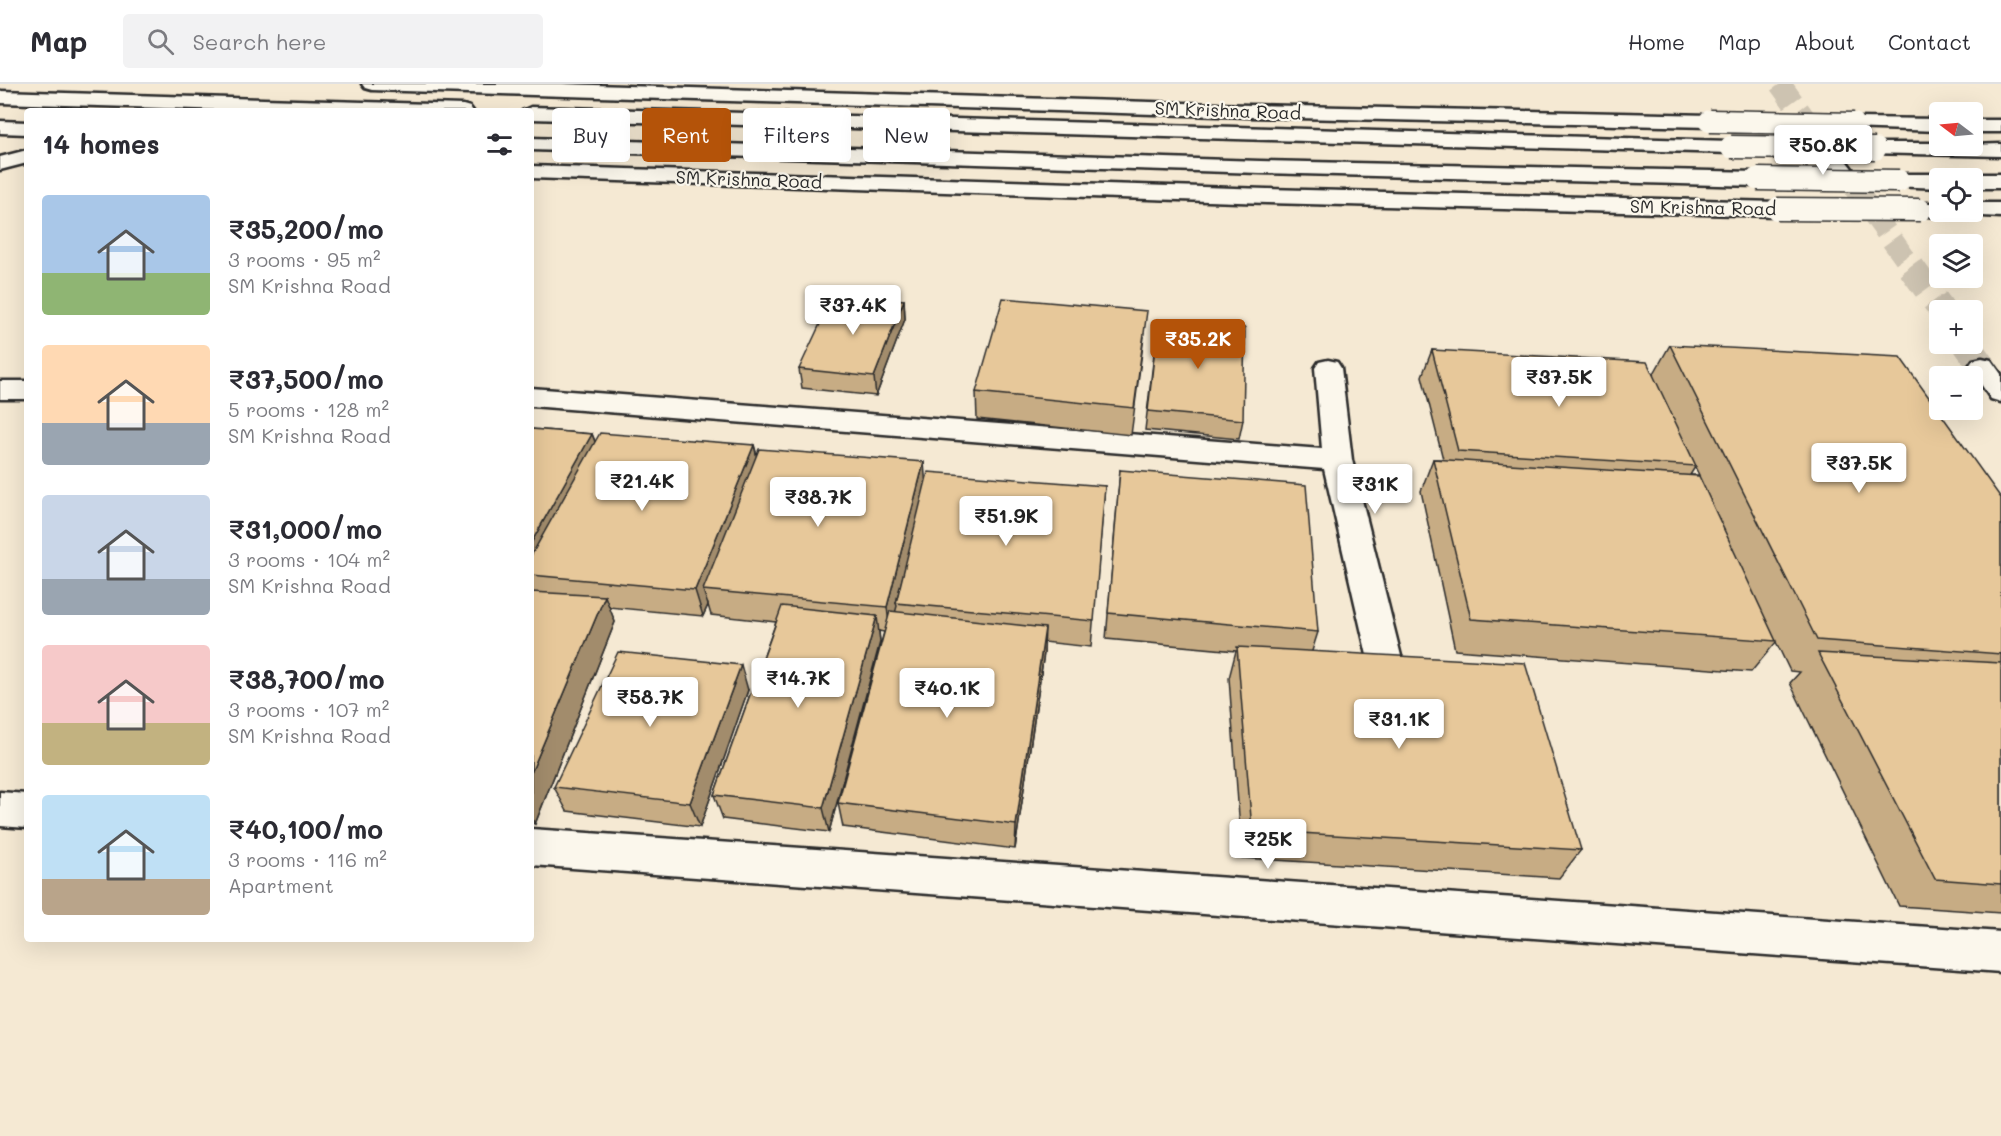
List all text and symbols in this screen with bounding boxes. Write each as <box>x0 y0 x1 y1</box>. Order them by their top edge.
search box <box>123 14 543 68</box>
text: Map <box>30 23 87 59</box>
icon: search <box>144 25 177 58</box>
text: Search here <box>192 27 326 56</box>
text: Home <box>1628 28 1685 55</box>
text: Map <box>1718 28 1761 55</box>
text: About <box>1794 28 1855 55</box>
text: Contact <box>1888 28 1971 55</box>
street label: SM Krishna Road <box>1154 95 1302 125</box>
north arrow <box>1929 102 1983 156</box>
map controls <box>1929 102 1983 420</box>
chip: Buy <box>552 108 630 162</box>
chip: Rent <box>642 108 731 162</box>
chip: Filters <box>743 108 851 162</box>
chip: New <box>863 108 950 162</box>
pin: ₹50.8K <box>1774 125 1872 176</box>
text: 14 homes <box>42 127 160 161</box>
icon: filters <box>483 128 516 161</box>
text: ₹50.8K <box>1788 131 1858 157</box>
street label: SM Krishna Road <box>675 164 823 194</box>
button: locate <box>1929 168 1983 222</box>
street label: SM Krishna Road <box>1630 194 1776 220</box>
text: ₹35,200/mo <box>228 212 384 246</box>
icon: home <box>90 219 162 291</box>
button: layers <box>1929 234 1983 288</box>
text: 3 rooms · 95 m² <box>228 246 380 272</box>
text: SM Krishna Road <box>228 272 391 298</box>
pin: ₹37.4K <box>804 285 902 336</box>
text: ₹37.4K <box>819 291 887 317</box>
button: + <box>1929 300 1983 354</box>
pin: ₹35.2K <box>1149 319 1247 370</box>
text: ₹35.2K <box>1164 325 1232 351</box>
pin: ₹37.5K <box>1510 357 1608 408</box>
text: ₹37,500/mo <box>228 362 384 396</box>
text: ₹37.5K <box>1525 363 1593 389</box>
button: − <box>1929 366 1983 420</box>
icon: home <box>90 369 162 441</box>
text: 5 rooms · 128 m² <box>228 396 389 422</box>
text: SM Krishna Road <box>228 422 391 448</box>
pin: ₹37.5K <box>1810 443 1908 494</box>
text: ₹37.5K <box>1825 449 1893 475</box>
pin: ₹21.4K <box>593 461 691 512</box>
pin: ₹31K <box>1339 464 1411 515</box>
text: ₹21.4K <box>609 467 675 493</box>
text: ₹31K <box>1351 470 1399 496</box>
pin: ₹38.7K <box>769 477 867 528</box>
text: ₹38.7K <box>784 483 852 509</box>
pin: ₹51.9K <box>957 496 1055 547</box>
text: ₹51.9K <box>973 502 1039 528</box>
text: ₹31,000/mo <box>228 512 382 546</box>
icon: home <box>90 519 162 591</box>
text: 3 rooms · 104 m² <box>228 546 390 572</box>
text: SM Krishna Road <box>228 572 391 598</box>
pin: ₹14.7K <box>749 658 847 709</box>
text: ₹38,700/mo <box>228 662 384 696</box>
text: ₹14.7K <box>765 664 831 690</box>
pin: ₹40.1K <box>898 668 996 719</box>
icon: home <box>90 669 162 741</box>
text: ₹40.1K <box>914 674 980 700</box>
pin: ₹58.7K <box>601 677 699 728</box>
text: ₹58.7K <box>616 683 684 709</box>
text: 3 rooms · 107 m² <box>228 696 389 722</box>
pin: ₹31.1K <box>1350 699 1448 750</box>
text: ₹31.1K <box>1368 705 1430 731</box>
text: SM Krishna Road <box>228 722 391 748</box>
text: ₹40,100/mo <box>228 812 383 846</box>
icon: home <box>90 819 162 891</box>
pin: ₹25K <box>1232 819 1304 870</box>
text: ₹25K <box>1243 825 1293 851</box>
text: 3 rooms · 116 m² <box>228 846 387 872</box>
text: Apartment <box>228 872 334 898</box>

